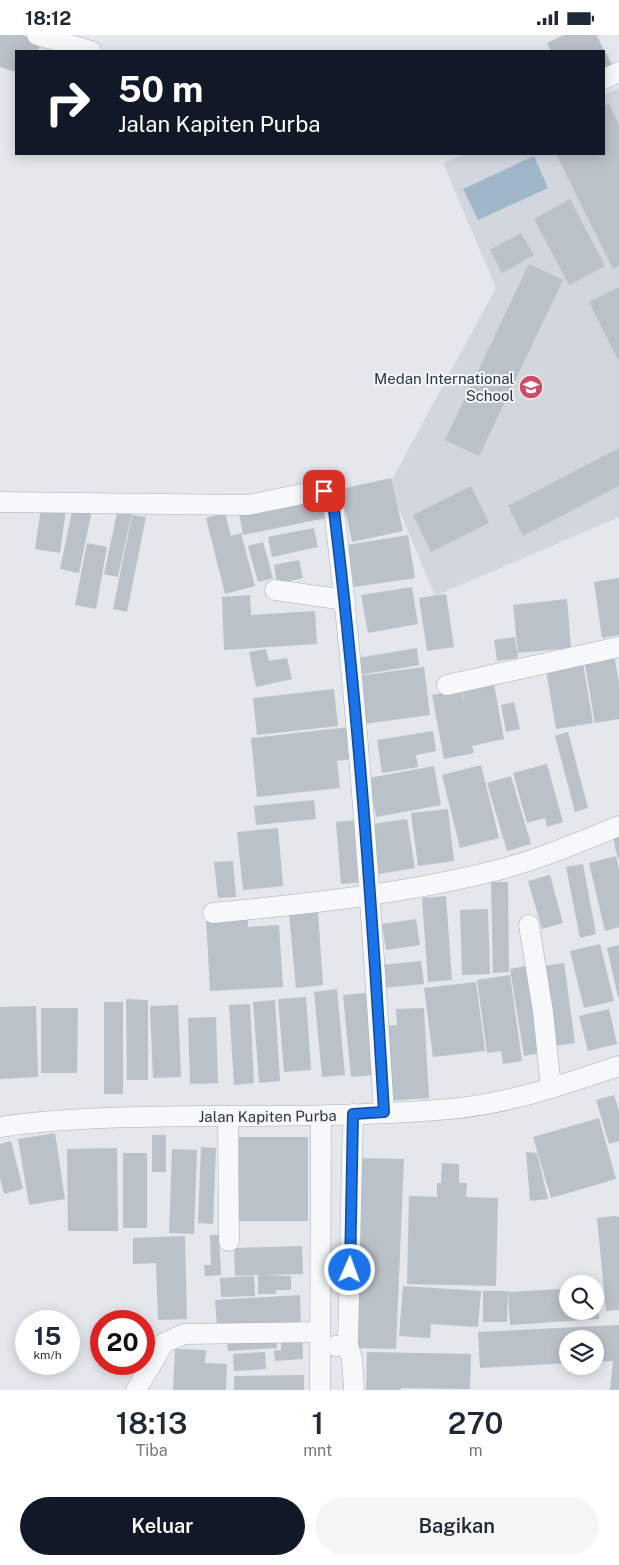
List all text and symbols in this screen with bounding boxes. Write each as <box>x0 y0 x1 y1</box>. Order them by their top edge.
text: 18:12 <box>25 7 71 29</box>
text: 50 m <box>118 69 203 110</box>
icon: right <box>35 70 100 135</box>
text: Jalan Kapiten Purba <box>118 111 320 137</box>
place label: Medan International School <box>374 370 514 404</box>
school or university icon: Medan International School <box>518 374 544 400</box>
pin <box>303 470 345 512</box>
icon: arrive <box>310 477 338 505</box>
street label: Jalan Kapiten Purba <box>199 1106 337 1125</box>
position arrow <box>323 1243 375 1295</box>
map controls <box>559 1275 604 1375</box>
button: search <box>559 1275 604 1320</box>
speed limit sign: 20 <box>90 1310 155 1375</box>
text: 15 <box>34 1321 61 1351</box>
button: layers <box>559 1330 604 1375</box>
text: km/h <box>33 1348 62 1362</box>
text: 18:13 <box>116 1405 188 1441</box>
text: 1 <box>311 1405 324 1441</box>
text: 270 <box>448 1405 503 1441</box>
text: Tiba <box>136 1441 168 1460</box>
text: mnt <box>303 1441 332 1460</box>
text: m <box>469 1441 483 1460</box>
button: Keluar <box>20 1497 305 1555</box>
button: Bagikan <box>315 1497 599 1555</box>

